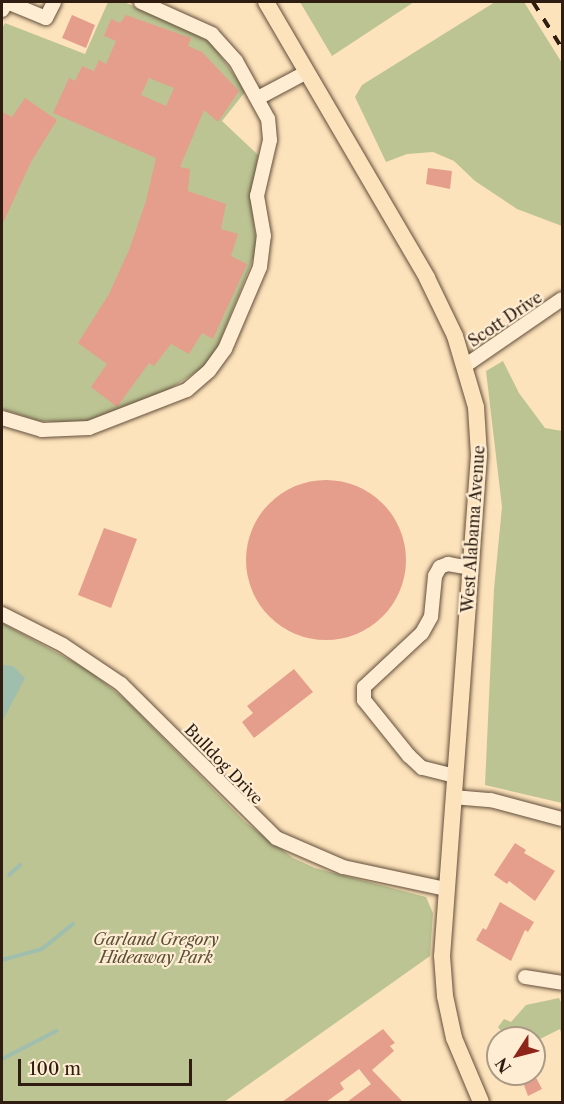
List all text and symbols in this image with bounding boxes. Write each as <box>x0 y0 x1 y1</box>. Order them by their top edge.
street label: Scott Drive <box>464 287 546 351</box>
street label: West Alabama Avenue <box>458 444 488 614</box>
street label: Bulldog Drive <box>181 720 267 808</box>
park label: Garland Gregory Hideaway Park <box>93 929 219 967</box>
north arrow <box>486 1026 546 1086</box>
scale bar <box>21 1047 195 1085</box>
text: N <box>491 1054 515 1077</box>
text: 100 m <box>29 1058 81 1080</box>

